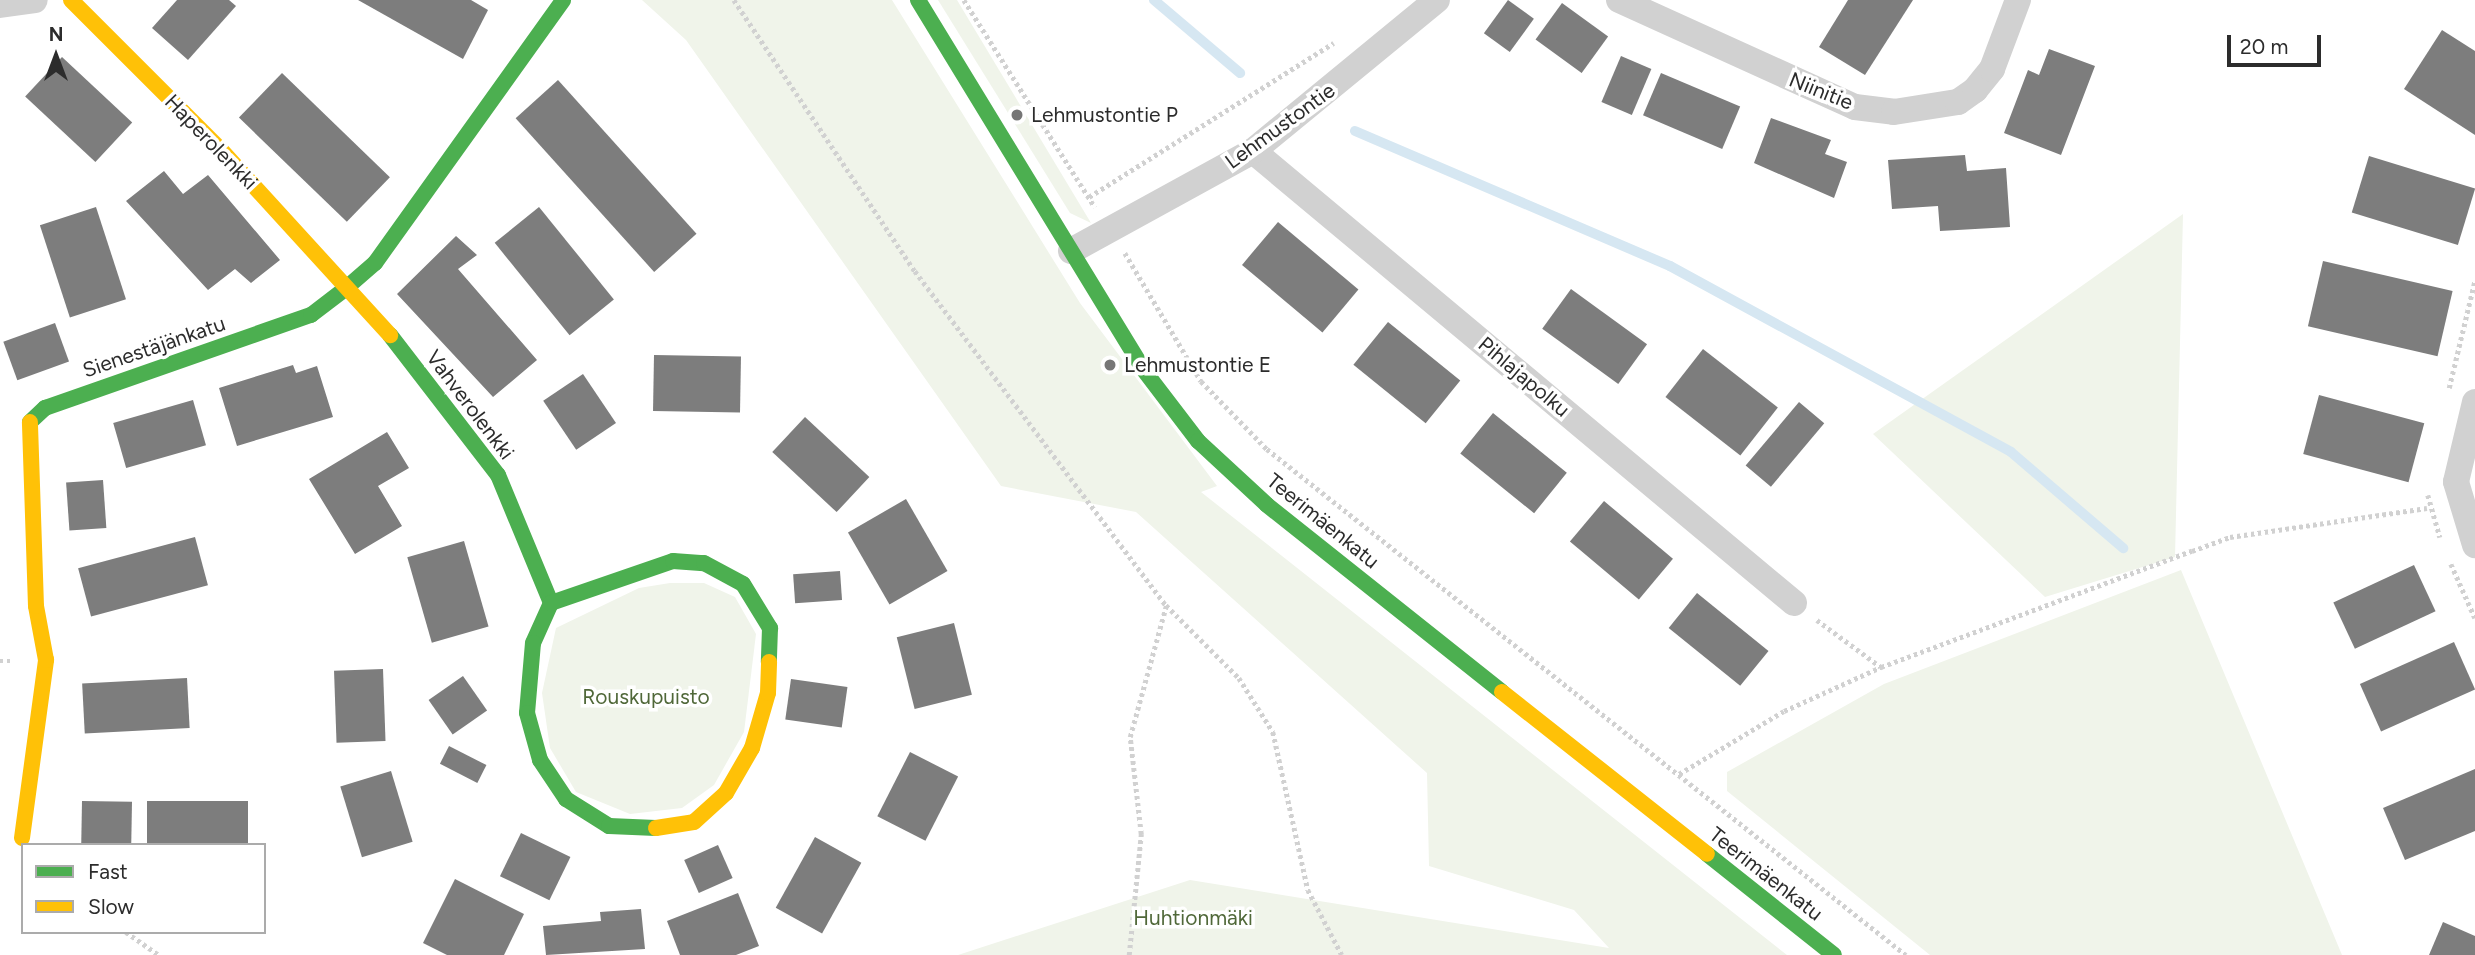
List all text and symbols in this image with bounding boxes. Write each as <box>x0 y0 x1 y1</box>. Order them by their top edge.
north arrow <box>21 21 91 91</box>
scale bar <box>2230 21 2324 65</box>
text: N <box>49 23 63 46</box>
text: 20 m <box>2240 34 2288 59</box>
street label: Niinitie <box>1785 67 1857 115</box>
street label: Lehmustontie <box>1220 78 1340 174</box>
street label: Haperolenkki <box>159 89 263 195</box>
place label: Lehmustontie P <box>1031 102 1178 128</box>
marker: Lehmustontie P <box>1009 107 1025 123</box>
street label: Sienestäjänkatu <box>79 311 229 383</box>
street label: Pihlajapolku <box>1473 331 1575 423</box>
street label: Vahverolenkki <box>421 345 519 465</box>
place label: Lehmustontie E <box>1124 352 1271 378</box>
marker: Lehmustontie E <box>1102 357 1118 373</box>
street label: Teerimäenkatu <box>1262 468 1384 574</box>
park label: Rouskupuisto <box>582 684 710 710</box>
street label: Teerimäenkatu <box>1704 822 1828 926</box>
legend <box>21 843 266 934</box>
text: Fast <box>88 859 128 884</box>
text: Slow <box>88 894 134 919</box>
park label: Huhtionmäki <box>1133 905 1253 931</box>

